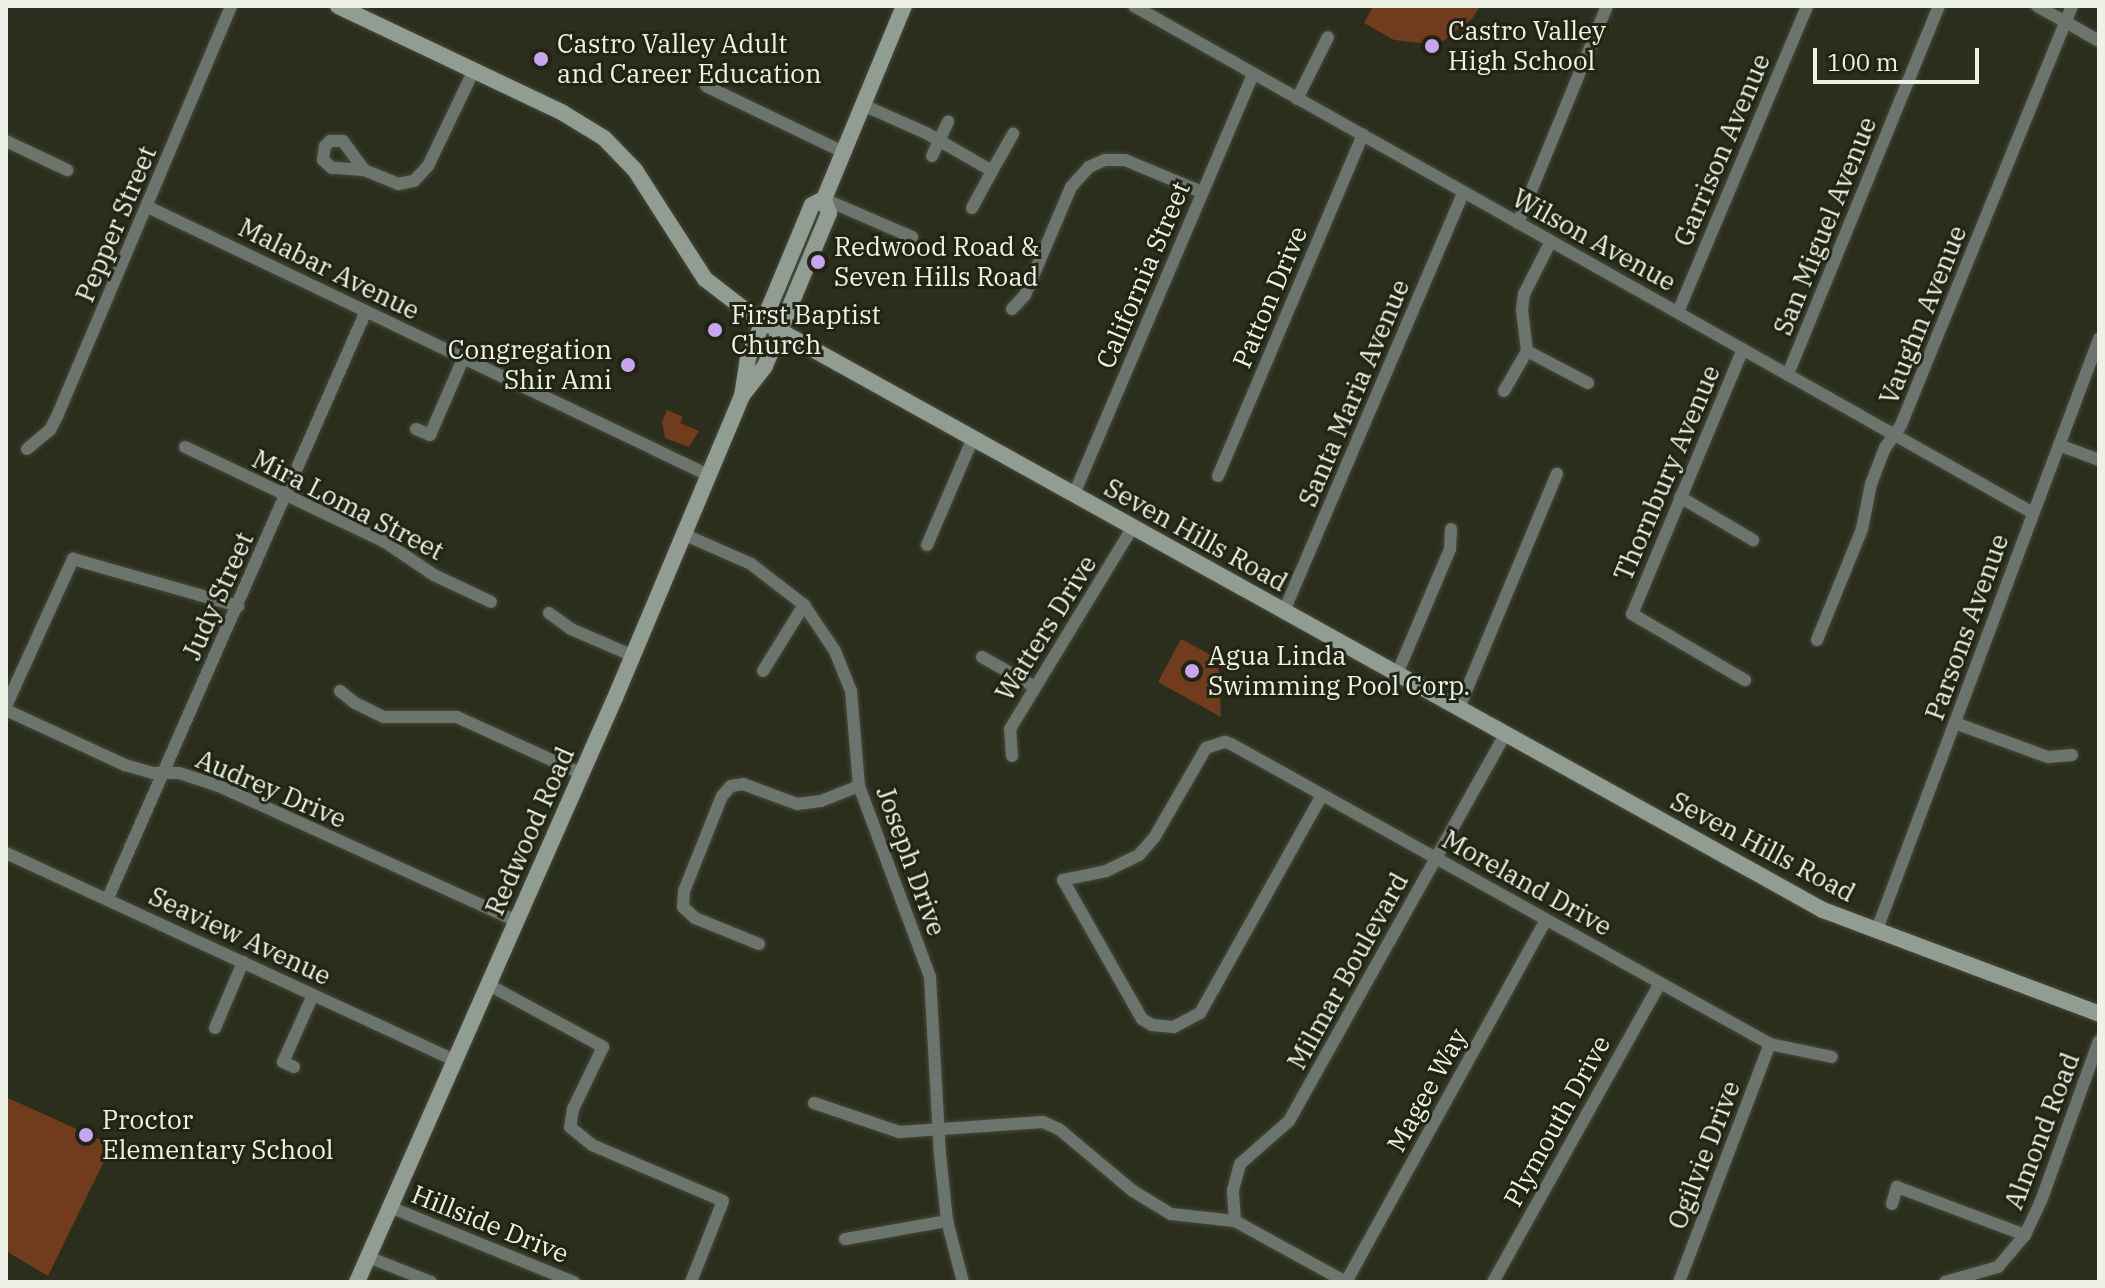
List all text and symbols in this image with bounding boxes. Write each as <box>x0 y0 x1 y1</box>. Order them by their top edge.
place label: Castro Valley High School <box>1448 15 1606 76</box>
place label: Castro Valley Adult and Career Education <box>557 28 822 90</box>
scale bar <box>1817 32 1983 82</box>
marker: Castro Valley High School <box>1423 37 1441 55</box>
text: 100 m <box>1827 46 1899 78</box>
street label: Garrison Avenue <box>1667 49 1777 251</box>
marker: Castro Valley Adult and Career Education <box>532 50 550 68</box>
street label: San Miguel Avenue <box>1767 112 1883 340</box>
street label: Pepper Street <box>69 141 163 307</box>
street label: California Street <box>1090 177 1196 373</box>
street label: Wilson Avenue <box>1507 182 1681 298</box>
street label: Malabar Avenue <box>233 212 425 326</box>
street label: Patton Drive <box>1226 221 1314 373</box>
street label: Vaughn Avenue <box>1873 221 1973 409</box>
place label: Redwood Road & Seven Hills Road <box>834 231 1039 292</box>
marker: Redwood Road & Seven Hills Road <box>809 253 827 271</box>
street label: Santa Maria Avenue <box>1292 275 1416 511</box>
place label: First Baptist Church <box>731 299 881 360</box>
marker: First Baptist Church <box>706 321 724 339</box>
place label: Congregation Shir Ami <box>448 334 612 396</box>
marker: Congregation Shir Ami <box>619 356 637 374</box>
street label: Thornbury Avenue <box>1607 360 1727 586</box>
street label: Mira Loma Street <box>247 443 449 567</box>
street label: Seven Hills Road <box>1099 472 1293 598</box>
street label: Judy Street <box>176 527 260 665</box>
street label: Parsons Avenue <box>1919 530 2015 724</box>
street label: Watters Drive <box>989 550 1103 706</box>
place label: Agua Linda Swimming Pool Corp. <box>1208 640 1470 702</box>
marker: Agua Linda Swimming Pool Corp. <box>1183 662 1201 680</box>
street label: Redwood Road <box>479 742 581 920</box>
street label: Audrey Drive <box>191 743 351 835</box>
street label: Joseph Drive <box>870 782 952 940</box>
street label: Seven Hills Road <box>1665 785 1861 909</box>
street label: Moreland Drive <box>1437 824 1617 942</box>
street label: Milmar Boulevard <box>1281 867 1415 1075</box>
street label: Seaview Avenue <box>144 880 336 992</box>
street label: Magee Way <box>1380 1023 1474 1157</box>
street label: Plymouth Drive <box>1497 1030 1617 1212</box>
street label: Almond Road <box>1998 1048 2086 1214</box>
street label: Ogilvie Drive <box>1661 1076 1747 1234</box>
place label: Proctor Elementary School <box>102 1104 334 1166</box>
marker: Proctor Elementary School <box>77 1126 95 1144</box>
street label: Hillside Drive <box>407 1178 573 1270</box>

